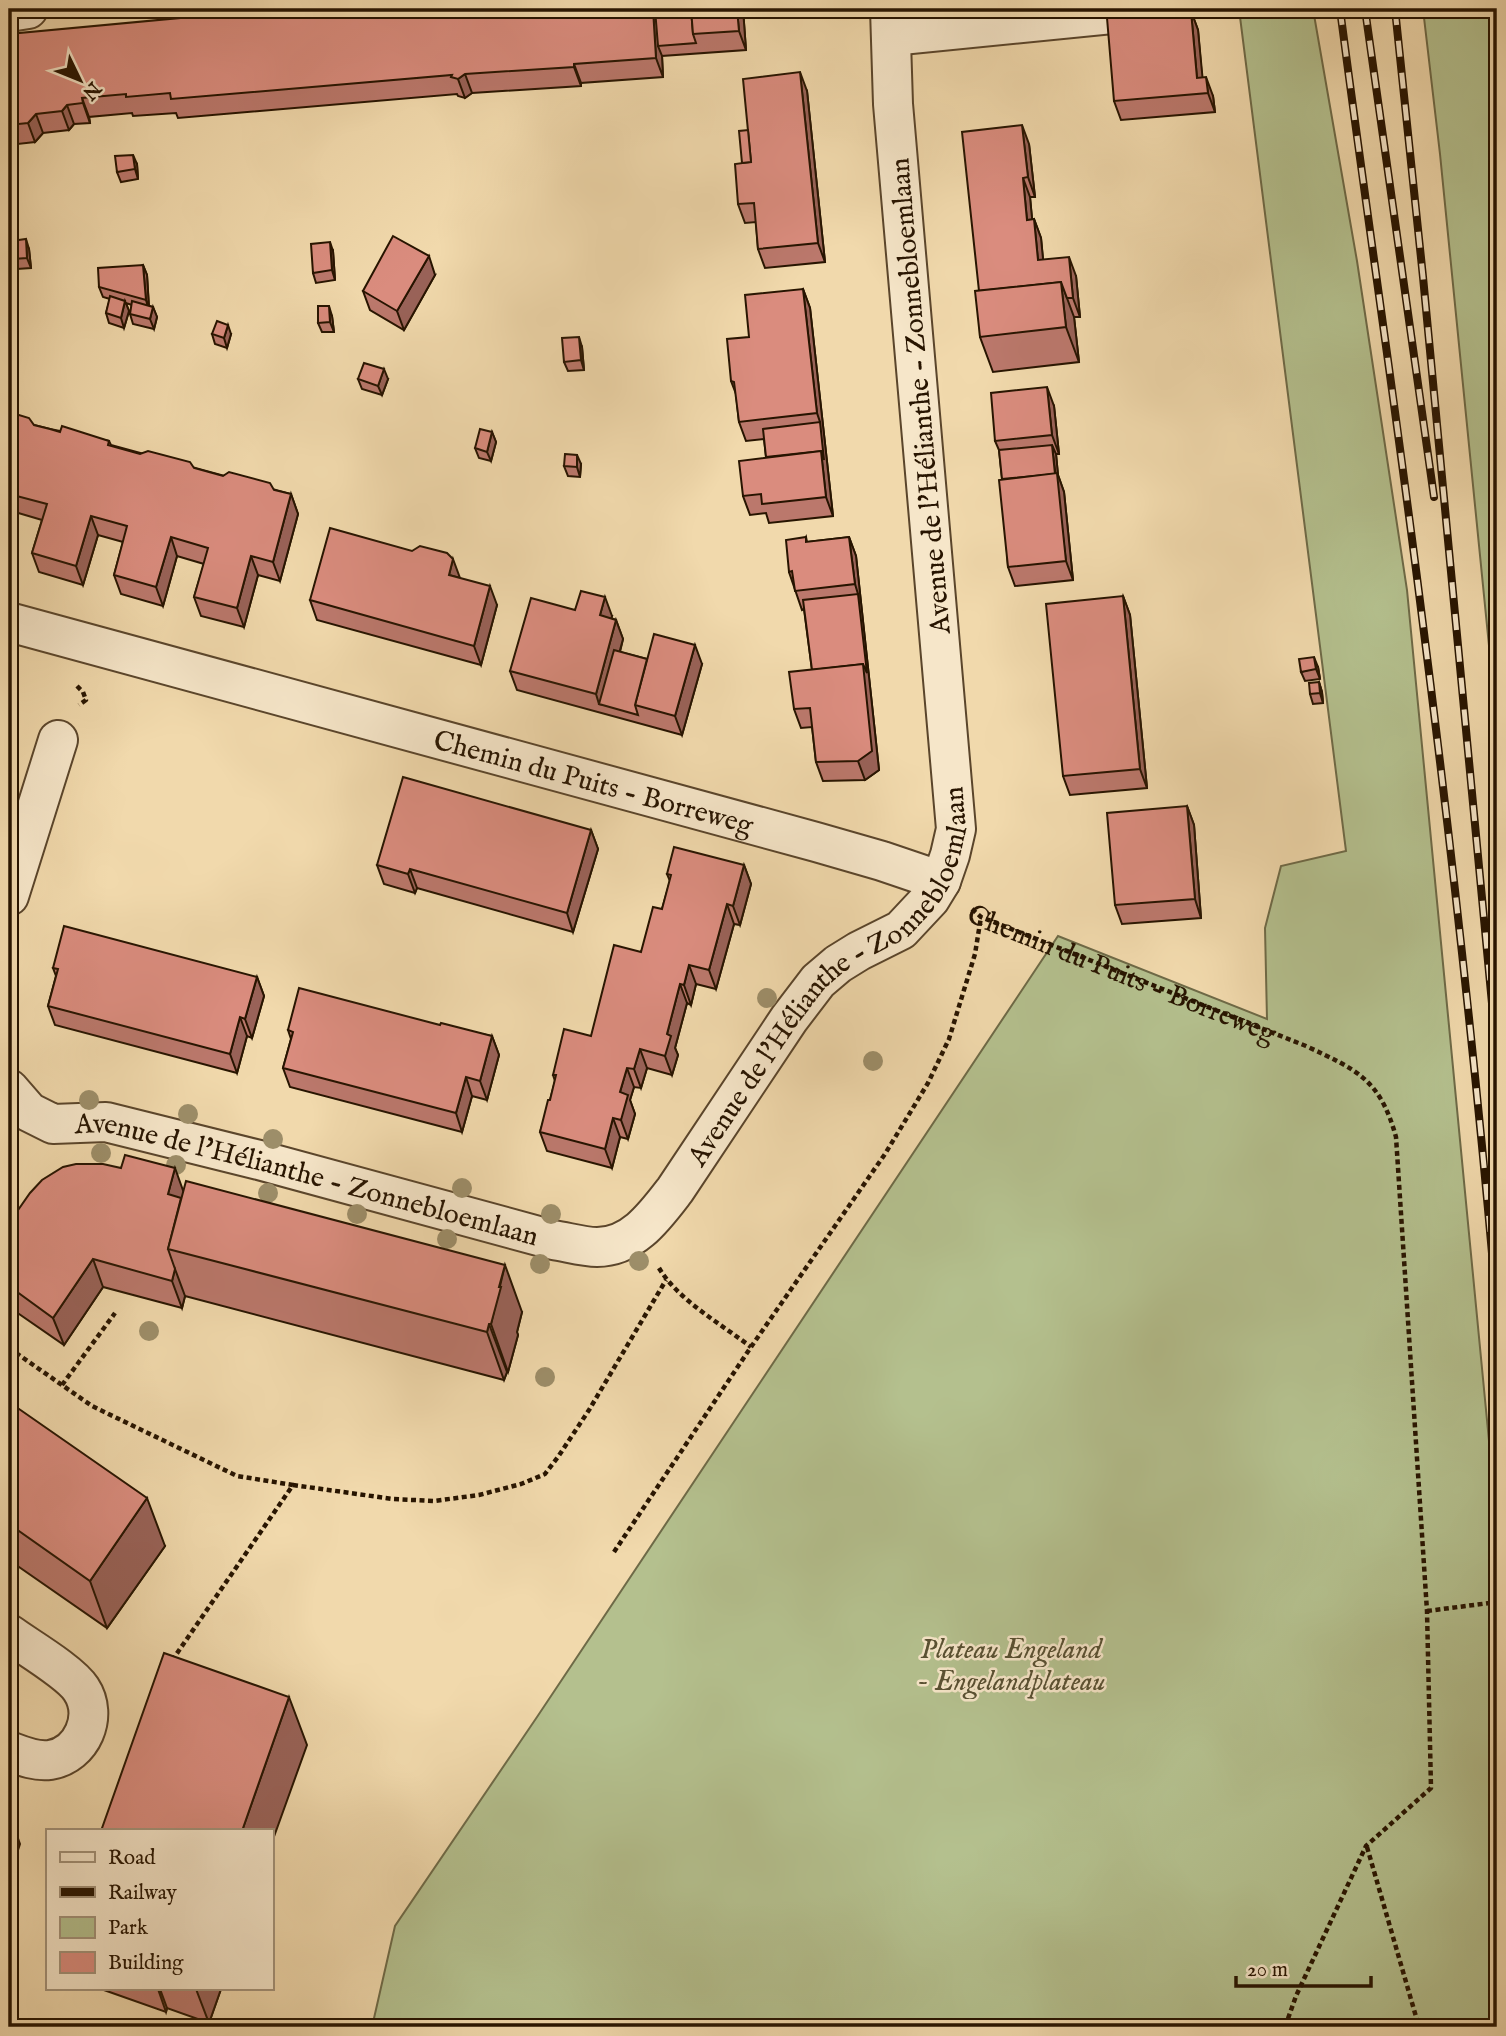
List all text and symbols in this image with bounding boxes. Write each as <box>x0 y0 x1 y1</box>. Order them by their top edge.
north arrow <box>46 46 116 116</box>
text: N <box>76 75 106 105</box>
street label: Avenue de l'Hélianthe - Zonnebloemlaan <box>883 156 960 636</box>
street label: Chemin du Puits - Borreweg <box>429 724 757 844</box>
street label: Avenue de l'Hélianthe - Zonnebloemlaan <box>680 785 976 1174</box>
street label: Chemin du Puits - Borreweg <box>958 897 1282 1053</box>
street label: Avenue de l'Hélianthe - Zonnebloemlaan <box>73 1107 542 1255</box>
park label: Plateau Engeland - Engelandplateau <box>917 1633 1106 1700</box>
legend <box>46 1829 273 1990</box>
text: Road <box>108 1845 156 1872</box>
text: Railway <box>108 1880 178 1907</box>
text: Park <box>108 1915 149 1942</box>
scale bar <box>1236 1945 1371 1989</box>
text: Building <box>108 1950 184 1977</box>
text: 20 m <box>1247 1957 1288 1984</box>

